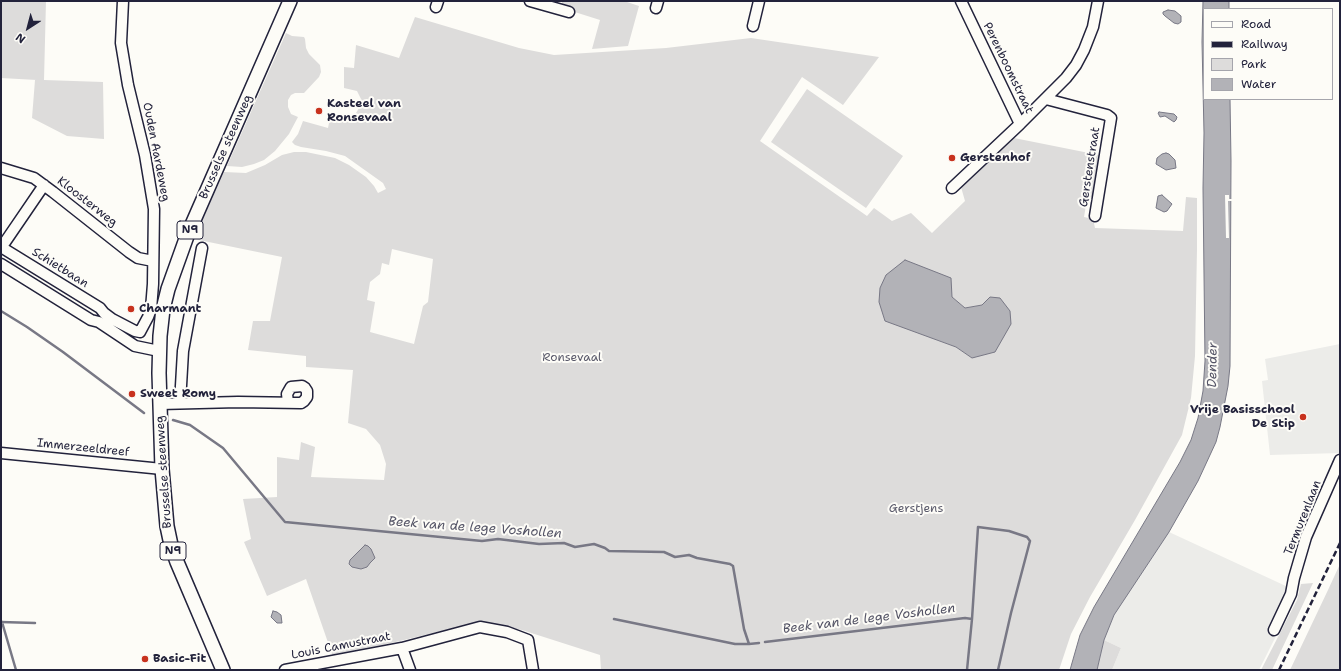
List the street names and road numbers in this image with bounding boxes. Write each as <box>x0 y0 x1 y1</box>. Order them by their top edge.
street label: Perenboomstraat <box>980 20 1036 116</box>
street label: Brusselse steenweg <box>196 92 256 202</box>
street label: Ouden Aardeweg <box>139 101 173 203</box>
street label: Gerstenstraat <box>1077 126 1103 208</box>
street label: Kloosterweg <box>54 174 120 230</box>
road number: N9 <box>177 221 203 239</box>
street label: Schietbaan <box>29 245 91 291</box>
street label: Brusselse steenweg <box>153 415 175 529</box>
street label: Immerzeeldreef <box>36 436 130 460</box>
street label: Termurenlaan <box>1281 478 1325 558</box>
road number: N9 <box>160 542 186 560</box>
street label: Louis Camustraat <box>290 629 392 663</box>

